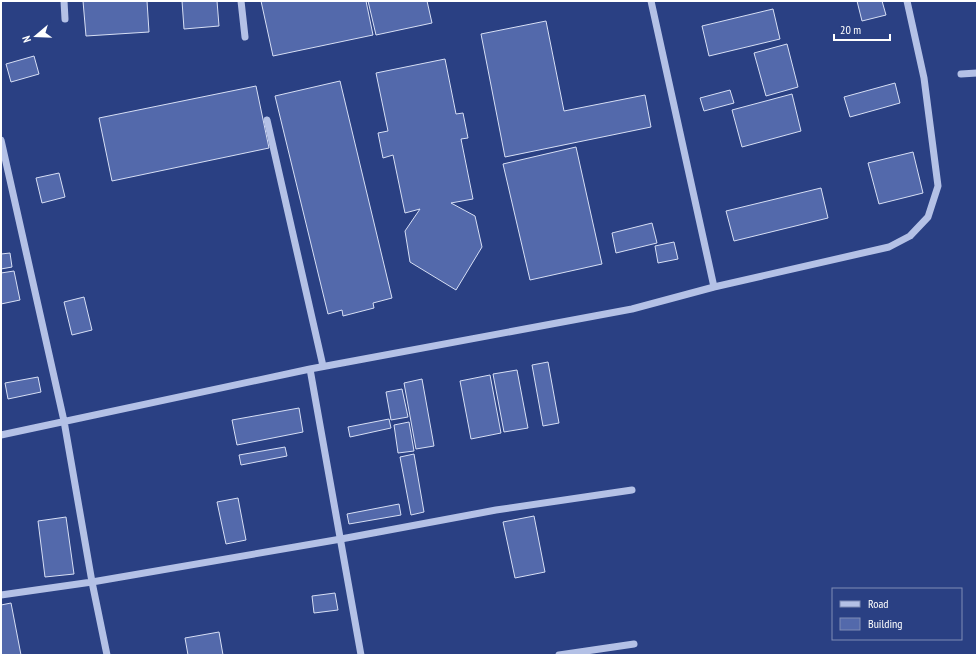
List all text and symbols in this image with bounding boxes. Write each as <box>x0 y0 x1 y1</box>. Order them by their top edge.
north arrow <box>16 16 56 56</box>
scale bar <box>834 16 890 42</box>
text: 20 m <box>840 22 861 37</box>
text: N <box>19 34 34 44</box>
legend <box>832 588 962 640</box>
text: Road <box>868 596 888 611</box>
text: Building <box>868 616 903 631</box>

